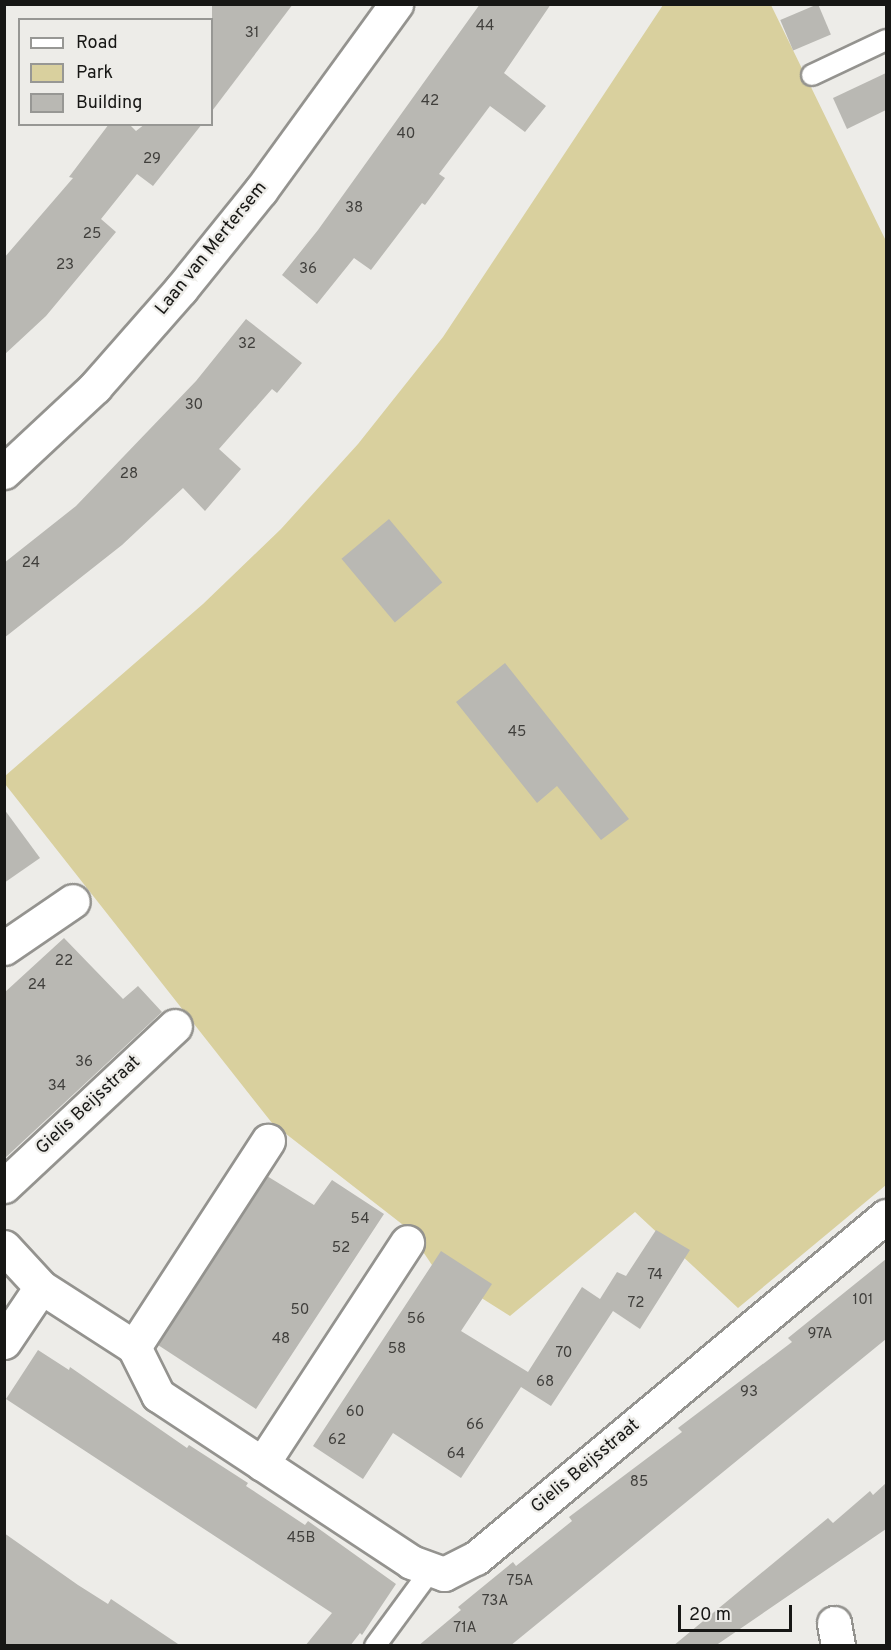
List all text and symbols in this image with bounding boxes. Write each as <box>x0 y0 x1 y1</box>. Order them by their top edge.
legend <box>18 18 213 126</box>
house number: 44 <box>476 18 494 36</box>
house number: 31 <box>245 25 259 43</box>
text: Road <box>76 32 118 55</box>
text: Park <box>76 62 113 85</box>
text: Building <box>76 92 142 115</box>
house number: 42 <box>421 93 439 111</box>
house number: 40 <box>397 126 415 144</box>
house number: 29 <box>143 151 161 169</box>
street label: Laan van Mertersem <box>152 178 272 320</box>
house number: 38 <box>345 200 363 218</box>
house number: 25 <box>83 226 101 244</box>
house number: 23 <box>56 257 74 275</box>
house number: 36 <box>299 261 317 279</box>
house number: 32 <box>238 336 256 354</box>
house number: 30 <box>185 397 203 415</box>
house number: 28 <box>120 466 138 484</box>
house number: 24 <box>22 555 40 573</box>
house number: 45 <box>508 724 526 742</box>
house number: 22 <box>55 953 73 971</box>
house number: 24 <box>28 977 46 995</box>
street label: Gielis Beijsstraat <box>32 1052 146 1160</box>
house number: 36 <box>75 1054 93 1072</box>
house number: 34 <box>48 1078 66 1096</box>
house number: 54 <box>351 1211 369 1229</box>
house number: 52 <box>332 1240 350 1258</box>
house number: 74 <box>647 1267 663 1285</box>
house number: 101 <box>853 1292 873 1310</box>
house number: 72 <box>628 1295 644 1313</box>
house number: 50 <box>291 1302 309 1320</box>
house number: 56 <box>407 1311 425 1329</box>
house number: 97A <box>808 1326 832 1344</box>
house number: 48 <box>272 1331 290 1349</box>
house number: 58 <box>388 1341 406 1359</box>
house number: 70 <box>555 1345 573 1363</box>
house number: 68 <box>536 1374 554 1392</box>
house number: 93 <box>740 1384 758 1402</box>
house number: 60 <box>346 1404 364 1422</box>
street label: Gielis Beijsstraat <box>527 1415 645 1519</box>
house number: 66 <box>466 1417 484 1435</box>
house number: 62 <box>328 1432 346 1450</box>
house number: 64 <box>447 1446 465 1464</box>
house number: 85 <box>630 1474 648 1492</box>
house number: 45B <box>287 1530 315 1548</box>
house number: 75A <box>506 1573 534 1591</box>
house number: 73A <box>482 1593 508 1611</box>
scale bar <box>681 1593 795 1631</box>
text: 20 m <box>689 1604 731 1627</box>
house number: 71A <box>453 1620 477 1638</box>

